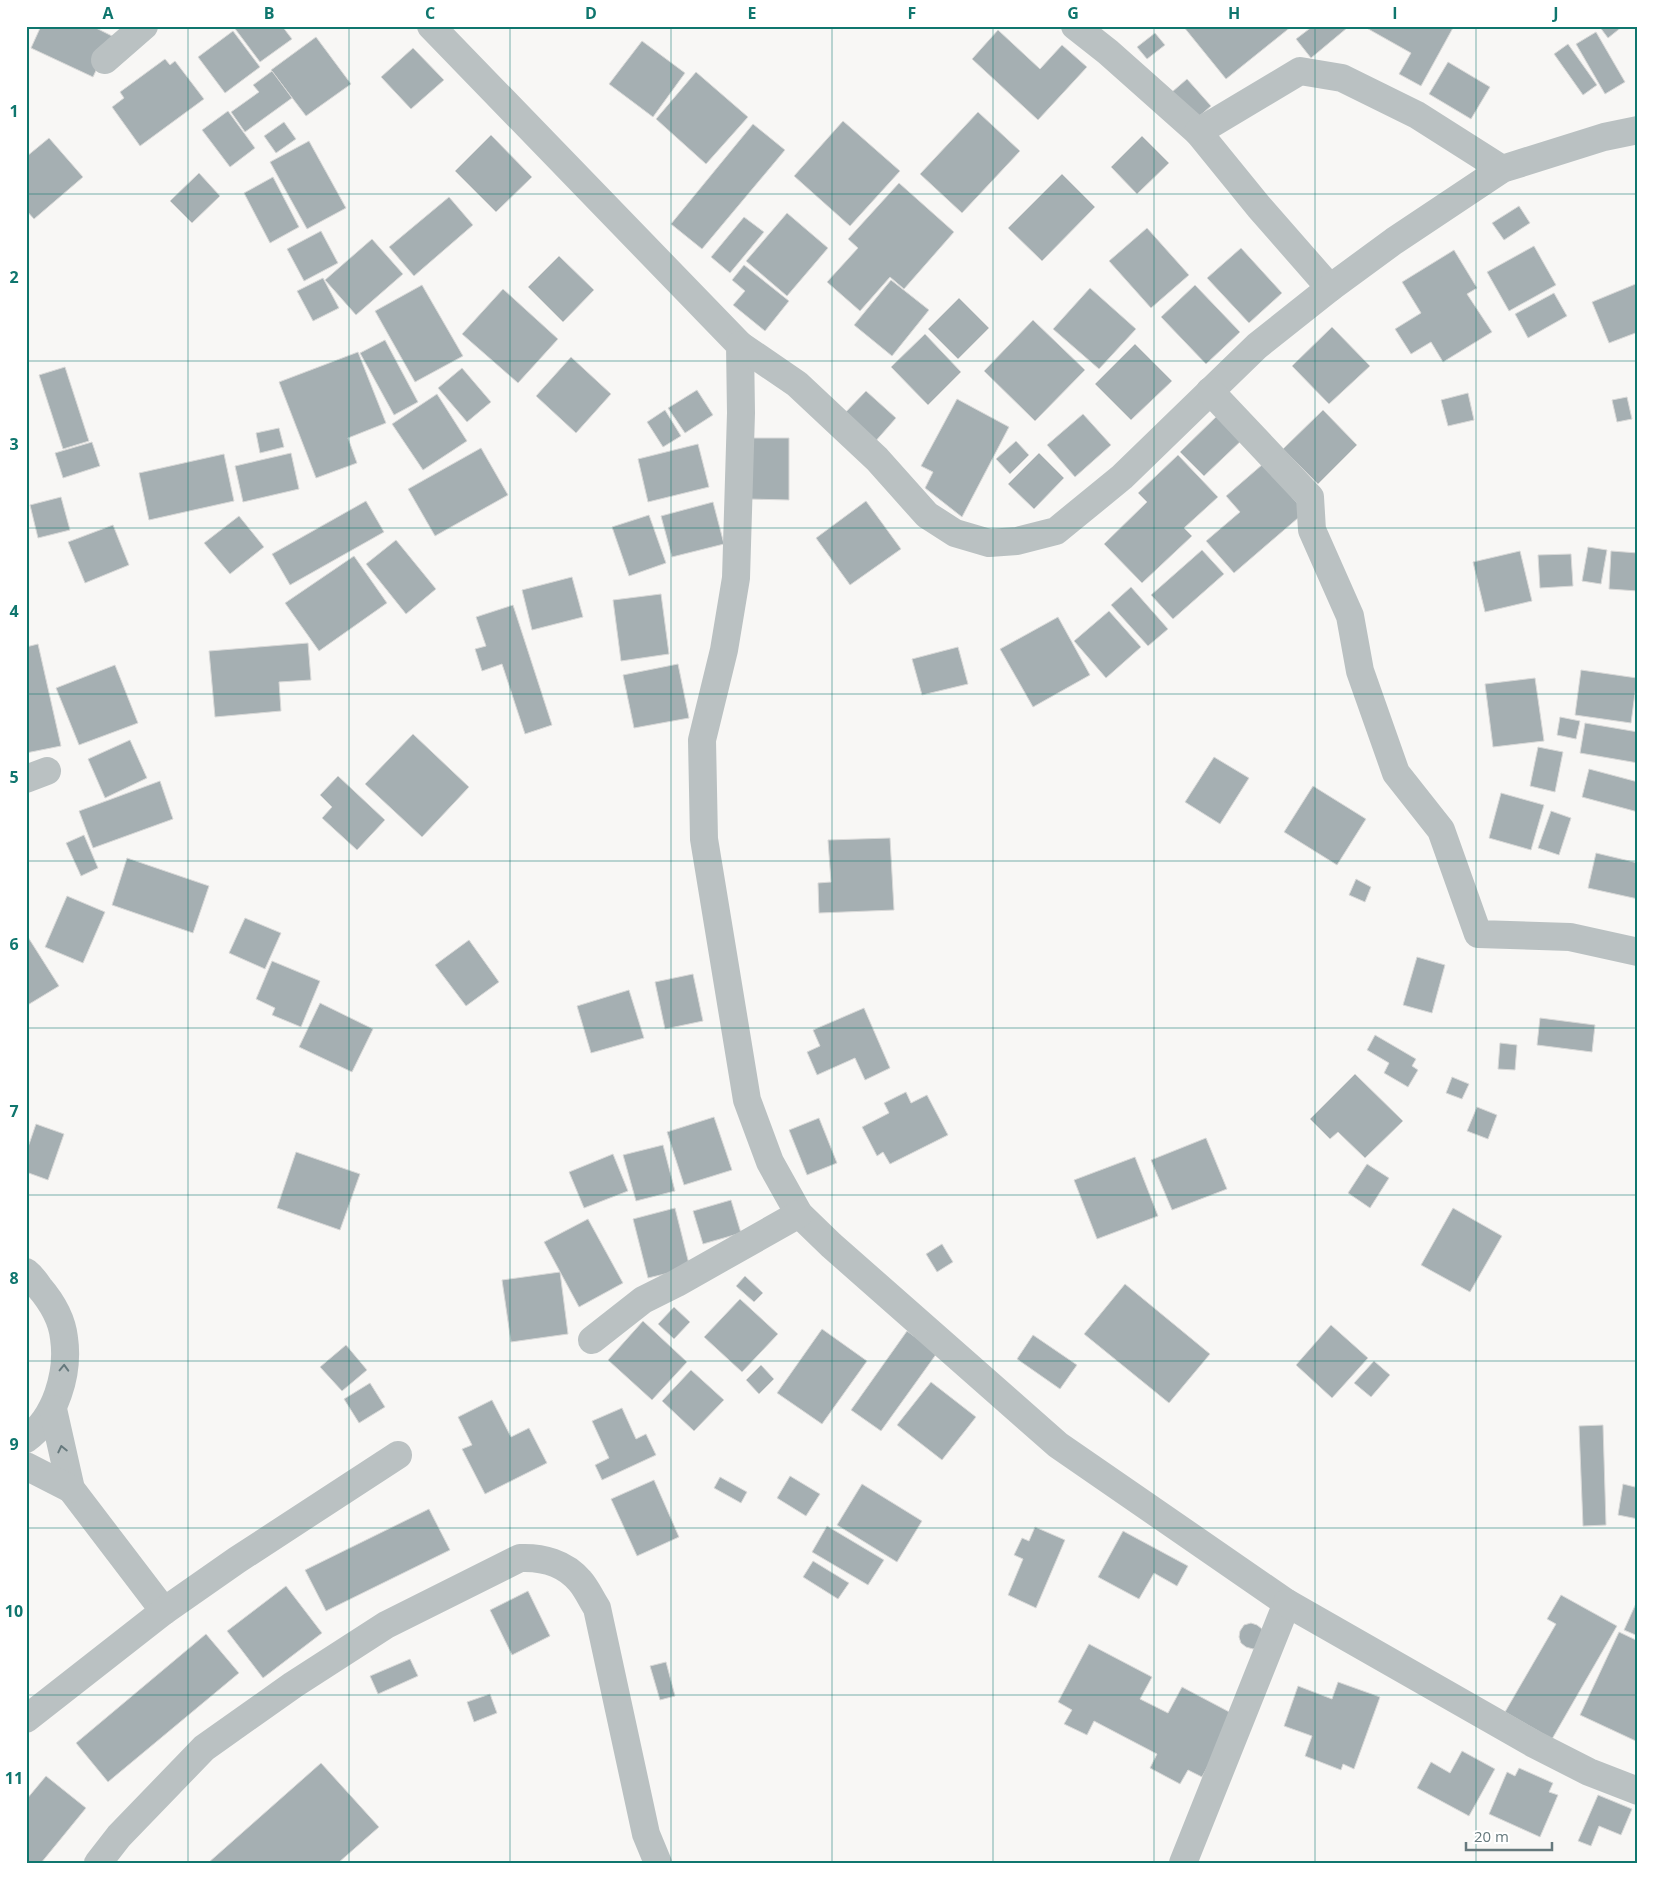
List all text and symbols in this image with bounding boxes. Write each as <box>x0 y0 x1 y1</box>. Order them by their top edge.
text: A <box>102 2 114 24</box>
text: B <box>264 2 274 24</box>
text: C <box>425 2 435 24</box>
text: D <box>585 2 597 24</box>
text: E <box>748 2 757 24</box>
text: F <box>908 2 916 24</box>
text: G <box>1067 2 1079 24</box>
text: H <box>1228 2 1240 24</box>
text: I <box>1392 2 1398 24</box>
text: J <box>1551 2 1559 24</box>
text: 1 <box>9 100 19 122</box>
text: 2 <box>9 266 19 288</box>
text: 3 <box>9 433 19 455</box>
text: 4 <box>9 600 19 622</box>
text: 5 <box>9 766 19 788</box>
text: 6 <box>9 933 19 955</box>
text: 7 <box>9 1100 19 1122</box>
text: 8 <box>9 1267 19 1289</box>
one-way arrow <box>59 1363 69 1371</box>
text: 9 <box>9 1433 19 1455</box>
one-way arrow <box>57 1445 68 1454</box>
text: 10 <box>5 1600 23 1622</box>
text: 11 <box>5 1767 23 1789</box>
scale bar <box>1466 1819 1553 1851</box>
text: 20 m <box>1474 1826 1509 1846</box>

